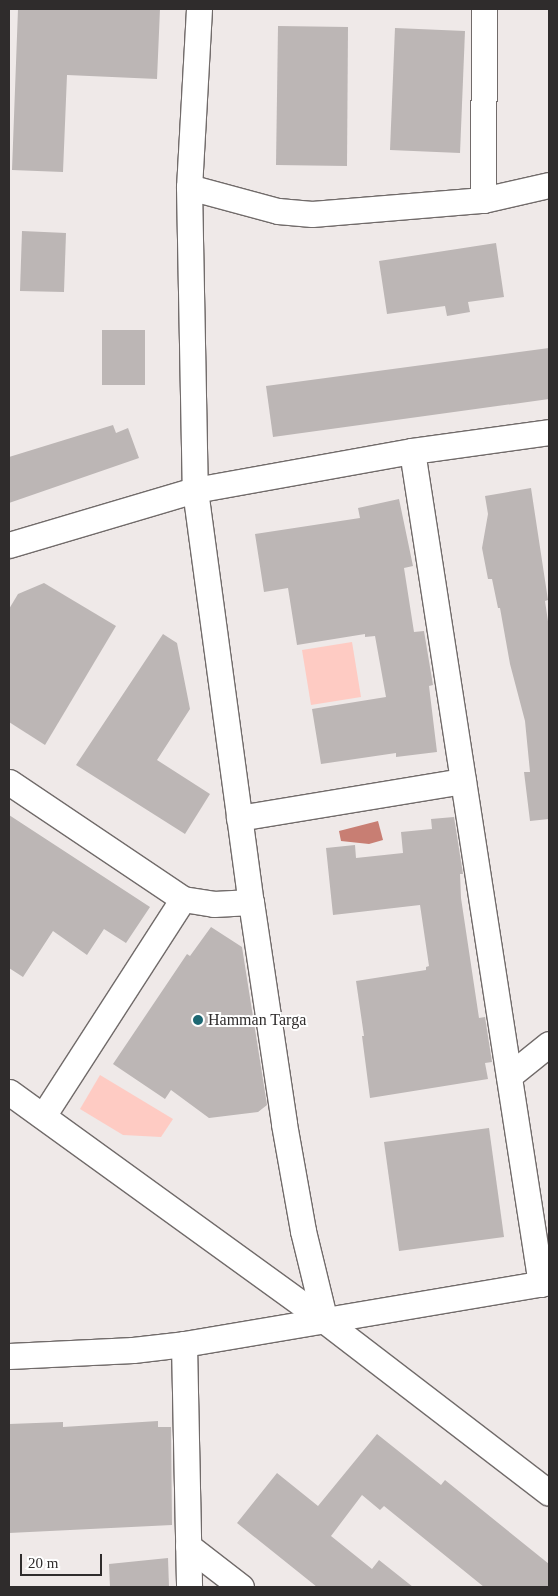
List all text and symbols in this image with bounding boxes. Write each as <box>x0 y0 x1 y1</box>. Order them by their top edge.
place label: Hamman Targa <box>208 1010 307 1030</box>
marker: Hamman Targa <box>192 1014 204 1026</box>
scale bar <box>22 1544 105 1576</box>
text: 20 m <box>28 1555 58 1571</box>

